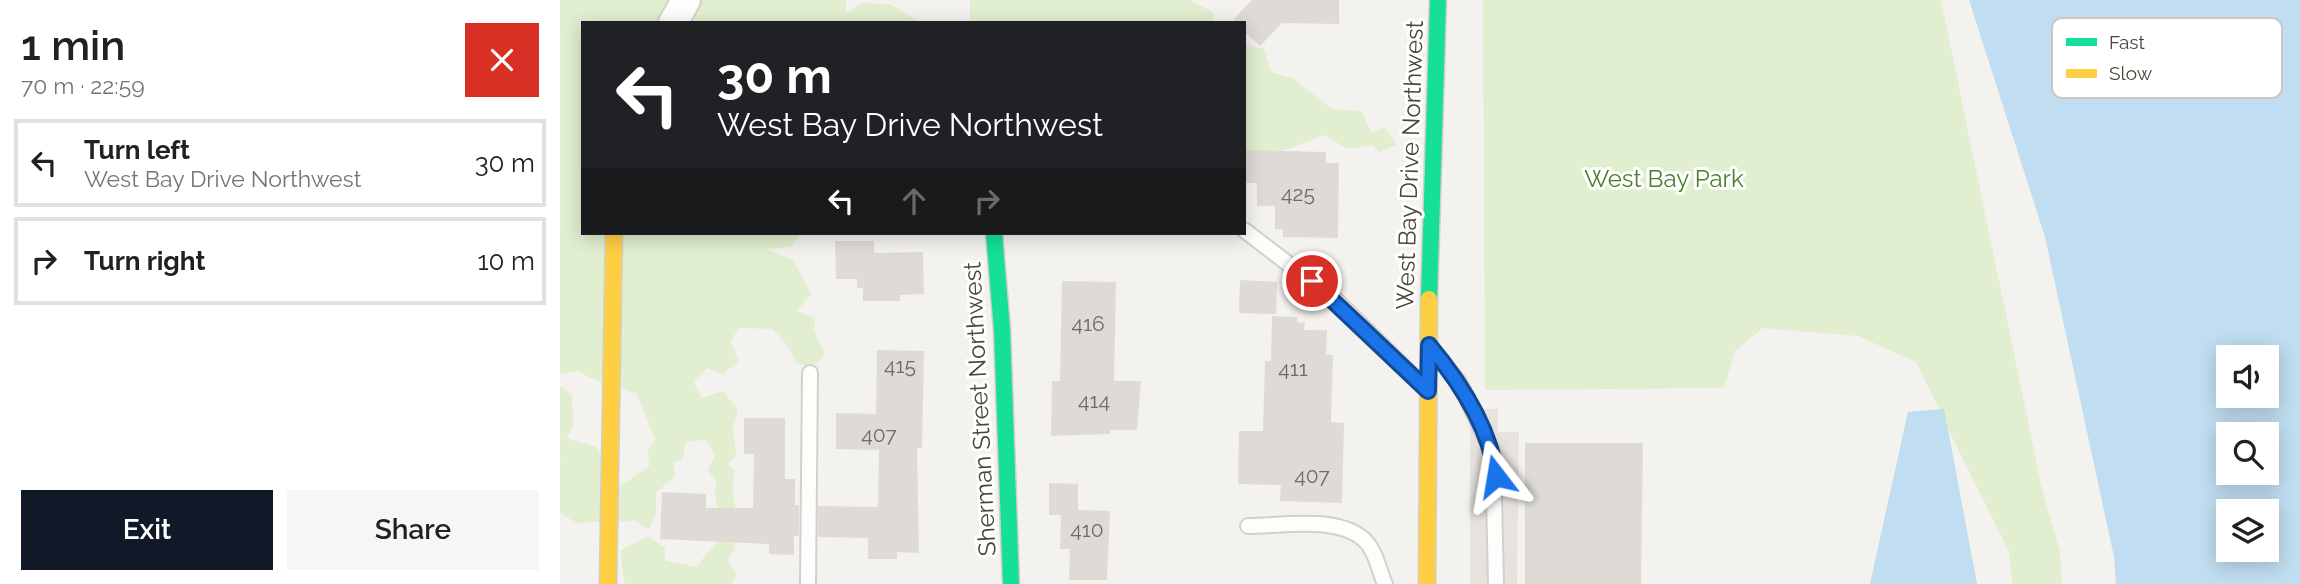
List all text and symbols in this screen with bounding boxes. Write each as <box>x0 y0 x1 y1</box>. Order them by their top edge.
legend <box>2052 18 2282 98</box>
street label: West Bay Drive Northwest <box>1390 20 1429 310</box>
text: 1 min <box>21 21 125 70</box>
button: close <box>465 23 539 97</box>
text: Fast <box>2109 31 2145 53</box>
text: 30 m <box>717 47 832 104</box>
icon: left <box>602 49 693 140</box>
text: Slow <box>2109 62 2153 84</box>
text: 70 m · 22:59 <box>21 72 145 99</box>
text: West Bay Drive Northwest <box>717 106 1103 143</box>
text: Turn left <box>84 135 190 165</box>
icon: left <box>25 144 63 182</box>
text: 30 m <box>475 148 535 178</box>
park label: West Bay Park <box>1584 164 1744 193</box>
text: West Bay Drive Northwest <box>84 165 361 192</box>
house number: 425 <box>1281 181 1315 206</box>
icon: left <box>822 182 860 220</box>
icon: ahead <box>895 182 933 220</box>
icon: right <box>968 182 1006 220</box>
icon: right <box>25 242 63 280</box>
text: Turn right <box>84 246 205 276</box>
text: 10 m <box>477 246 535 276</box>
pin <box>1282 251 1342 311</box>
street label: Sherman Street Northwest <box>957 261 1002 557</box>
icon: arrive <box>1293 262 1331 300</box>
house number: 416 <box>1071 311 1105 336</box>
map controls <box>2216 345 2279 562</box>
button: sound <box>2216 345 2279 408</box>
house number: 415 <box>884 353 916 378</box>
house number: 411 <box>1278 356 1308 381</box>
house number: 414 <box>1078 388 1110 413</box>
house number: 407 <box>861 422 897 447</box>
button: search <box>2216 422 2279 485</box>
position arrow <box>1459 439 1533 513</box>
house number: 407 <box>1294 463 1330 488</box>
button: Exit <box>21 490 273 570</box>
button: Share <box>287 490 539 570</box>
button: layers <box>2216 499 2279 562</box>
house number: 410 <box>1070 517 1104 542</box>

